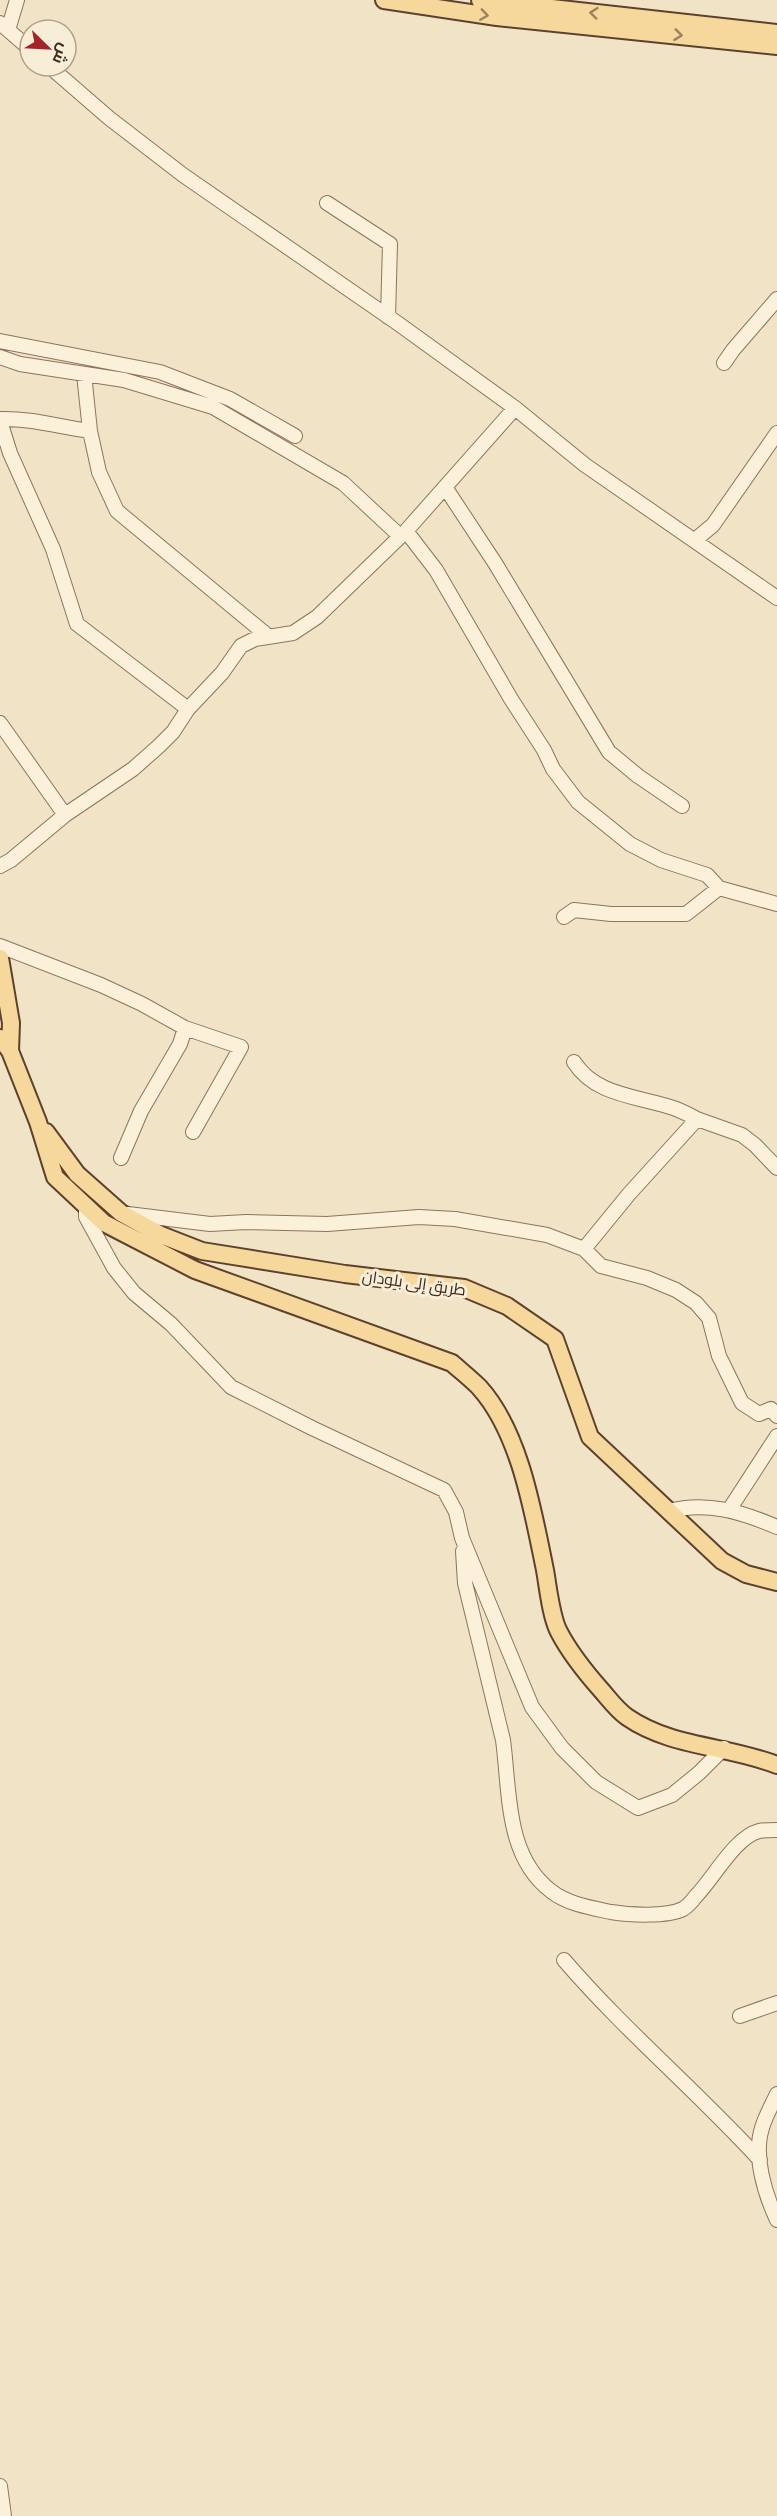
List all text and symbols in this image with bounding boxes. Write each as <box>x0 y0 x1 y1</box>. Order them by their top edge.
one-way arrow <box>589 7 598 20</box>
one-way arrow <box>479 8 488 20</box>
north arrow <box>18 18 78 78</box>
one-way arrow <box>673 28 682 41</box>
text: ش <box>48 41 74 67</box>
street label: طريق إلى بلودان <box>361 1266 467 1301</box>

